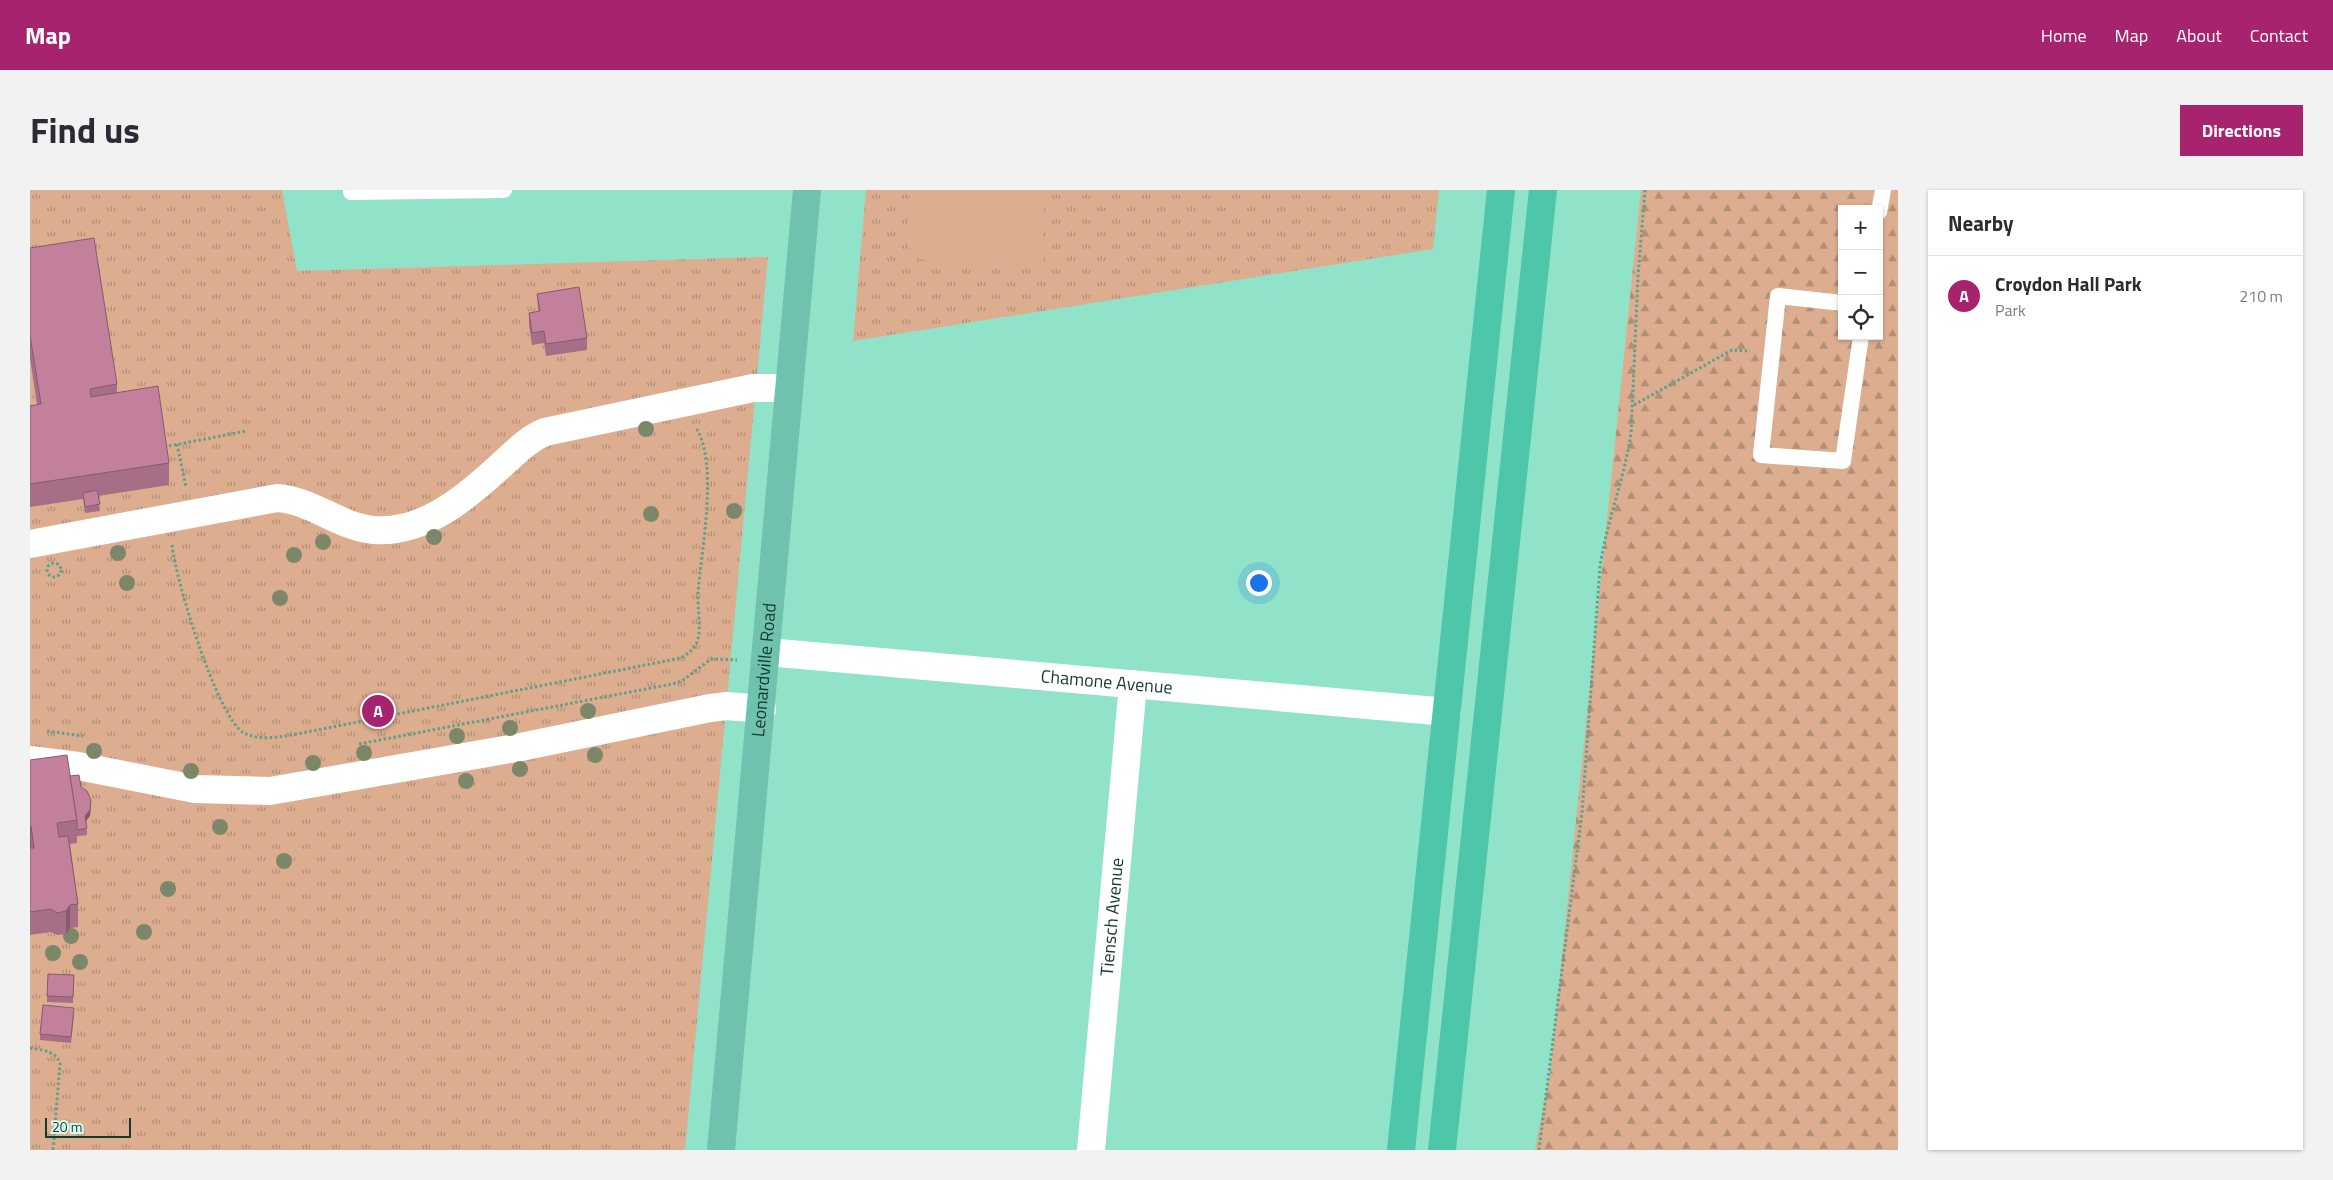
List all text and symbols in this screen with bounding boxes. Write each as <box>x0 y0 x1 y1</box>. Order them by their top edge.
text: Map <box>25 17 71 53</box>
text: Home <box>2041 22 2087 49</box>
text: Map <box>2115 22 2148 49</box>
text: About <box>2176 22 2222 49</box>
text: Contact <box>2250 22 2308 49</box>
text: Find us <box>30 103 140 157</box>
button: Directions <box>2180 105 2303 156</box>
map controls <box>1838 205 1883 340</box>
button: + <box>1838 205 1883 250</box>
text: Nearby <box>1948 207 2013 239</box>
button: − <box>1838 250 1883 295</box>
text: Croydon Hall Park <box>1995 269 2142 298</box>
text: A <box>1959 284 1969 308</box>
text: 210 m <box>2239 284 2283 308</box>
button: locate <box>1838 295 1883 340</box>
text: Park <box>1995 298 2026 322</box>
your location <box>1246 570 1272 596</box>
street label: Leonardville Road <box>744 602 783 738</box>
street label: Chamone Avenue <box>1040 662 1174 701</box>
pin: A <box>362 692 394 730</box>
street label: Tiensch Avenue <box>1093 857 1130 977</box>
scale bar <box>45 1115 131 1138</box>
text: 20 m <box>52 1116 82 1137</box>

